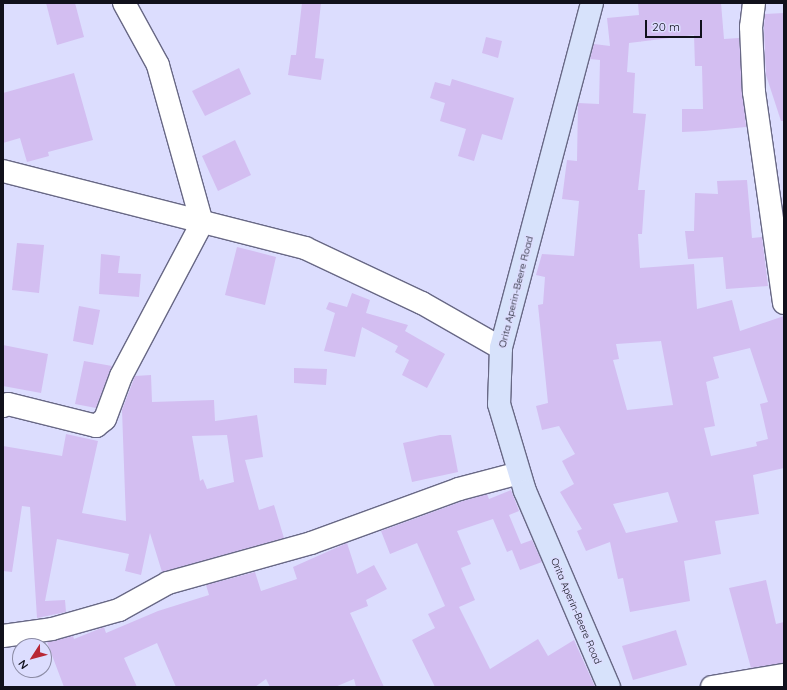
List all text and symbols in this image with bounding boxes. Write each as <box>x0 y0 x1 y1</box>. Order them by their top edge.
scale bar <box>647 12 704 38</box>
text: 20 m <box>652 19 680 34</box>
street label: Orita Aperin-Beere Road <box>496 235 536 349</box>
street label: Orita Aperin-Beere Road <box>548 556 604 666</box>
north arrow <box>12 638 52 678</box>
text: N <box>15 657 31 672</box>

